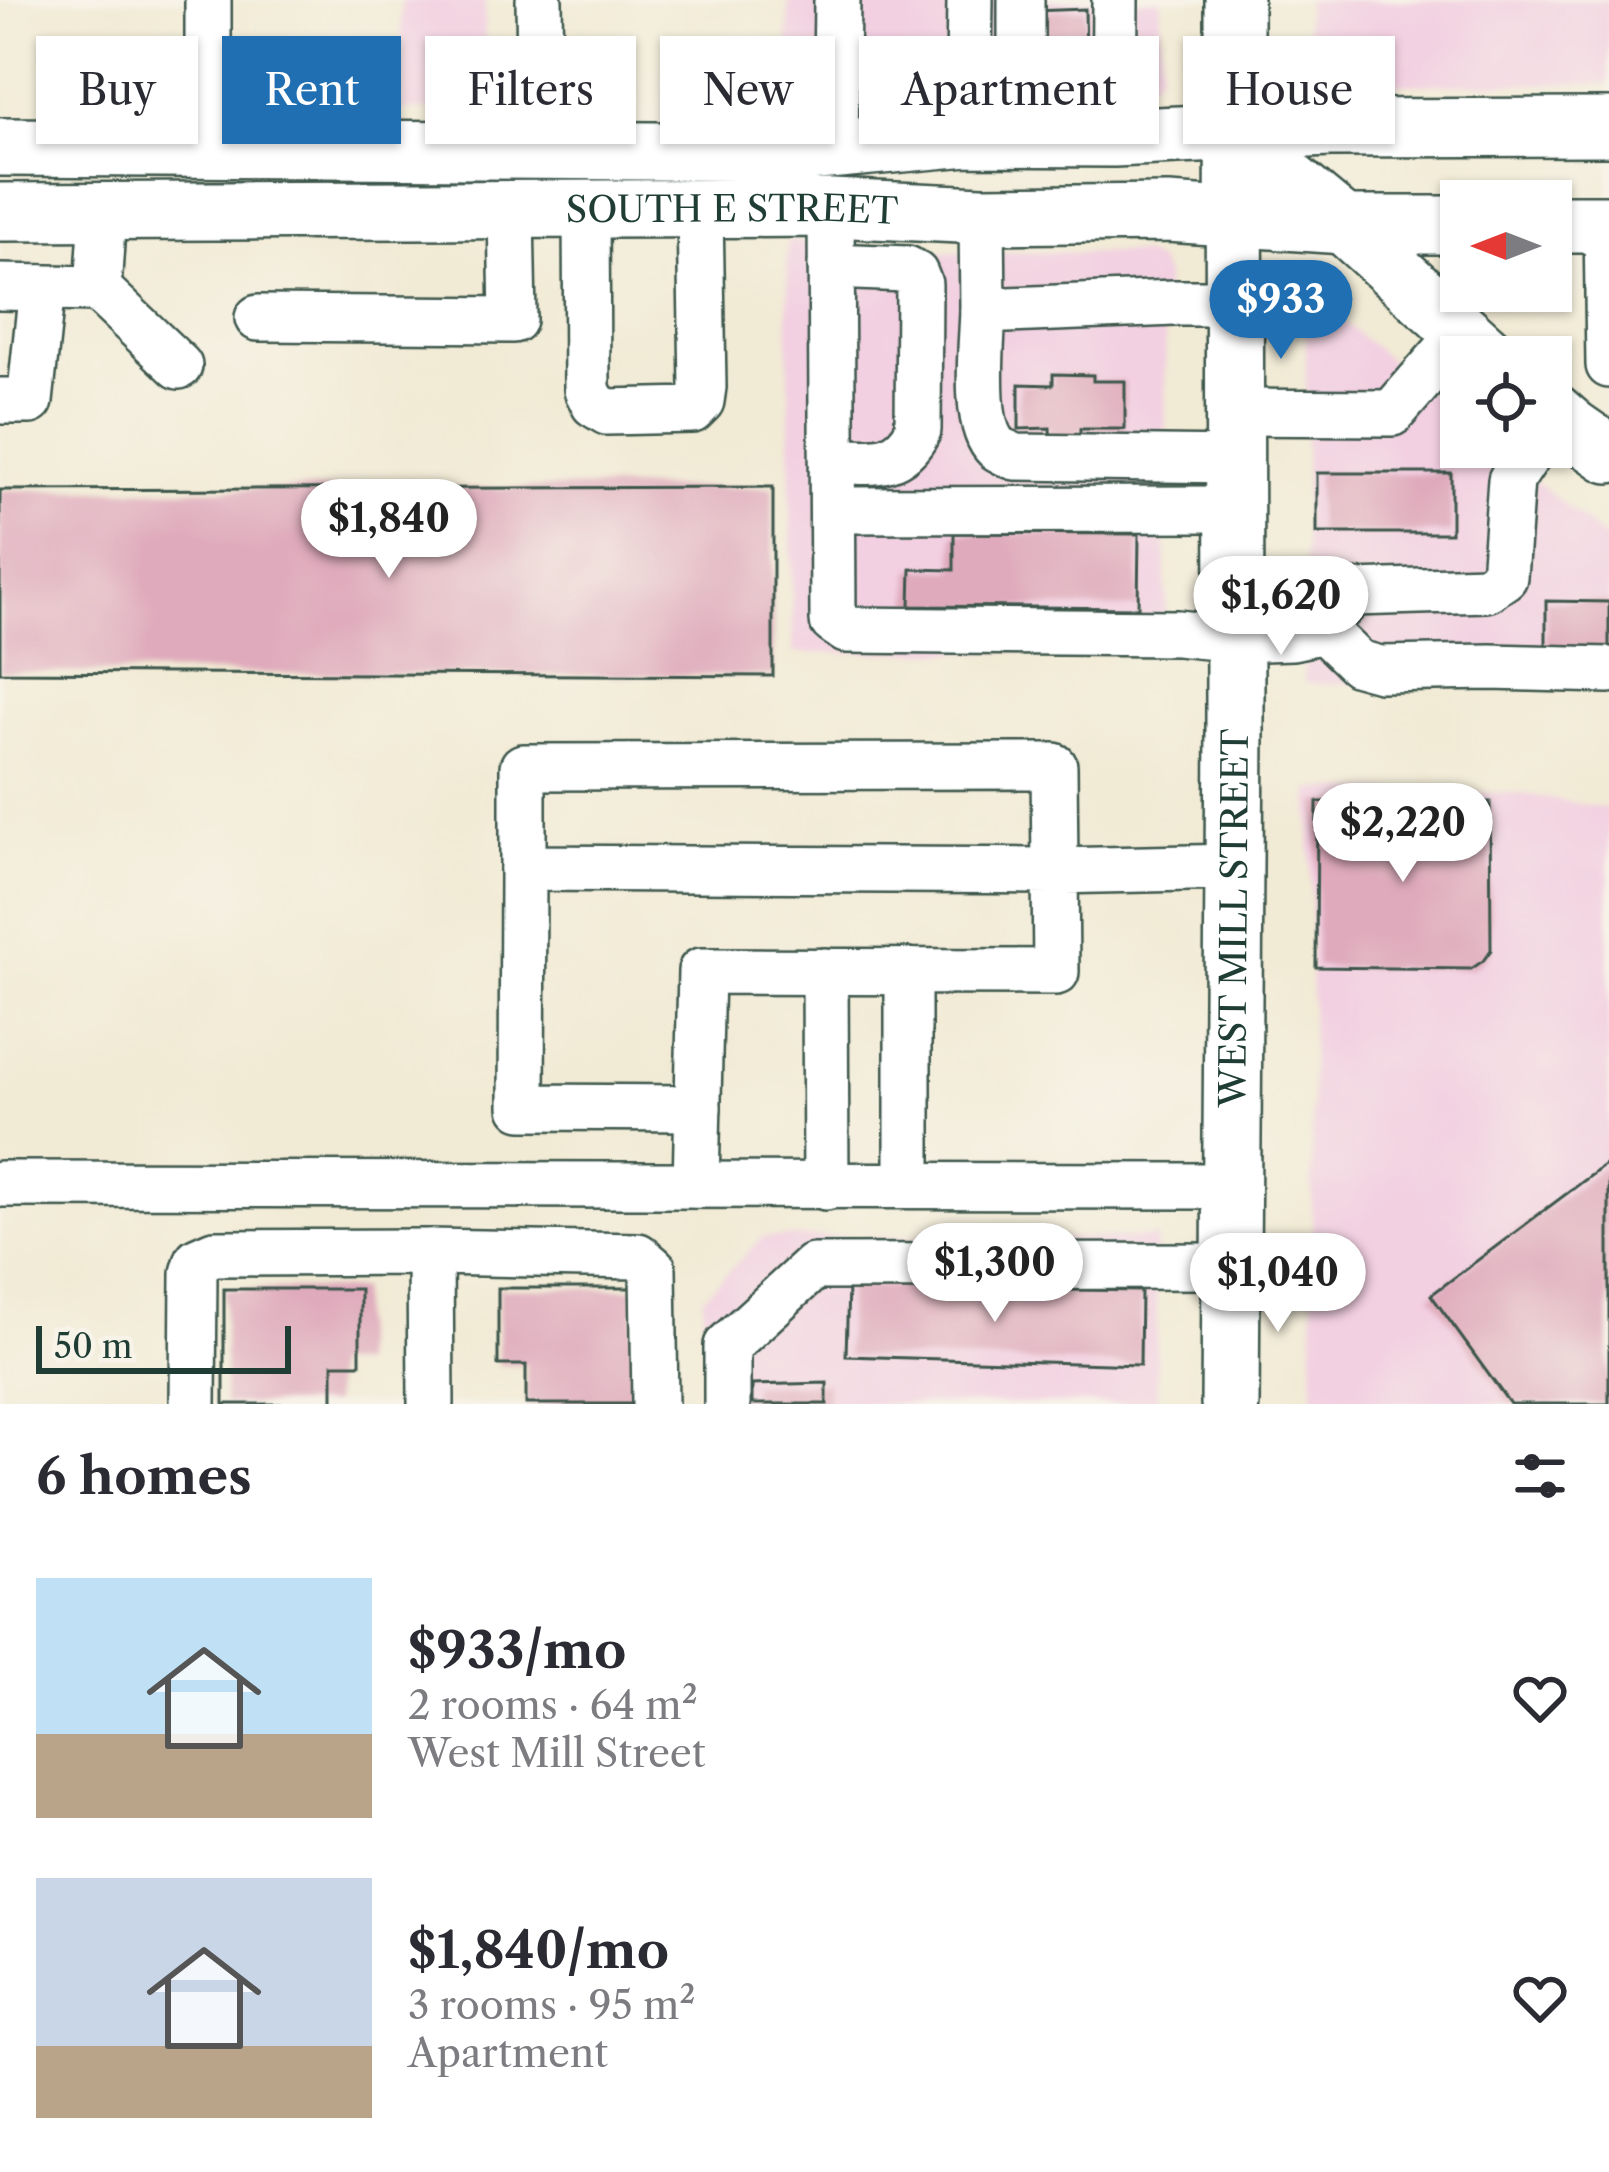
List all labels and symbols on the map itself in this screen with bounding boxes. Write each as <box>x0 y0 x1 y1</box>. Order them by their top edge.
north arrow <box>1440 180 1572 312</box>
street label: SOUTH E STREET <box>566 186 899 233</box>
pin: $933 <box>1210 260 1352 362</box>
pin: $1,840 <box>291 479 487 581</box>
pin: $1,620 <box>1183 556 1379 658</box>
street label: WEST MILL STREET <box>1210 728 1257 1109</box>
pin: $2,220 <box>1305 783 1501 885</box>
pin: $1,300 <box>897 1223 1093 1325</box>
pin: $1,040 <box>1180 1233 1376 1335</box>
scale bar <box>36 1320 291 1373</box>

